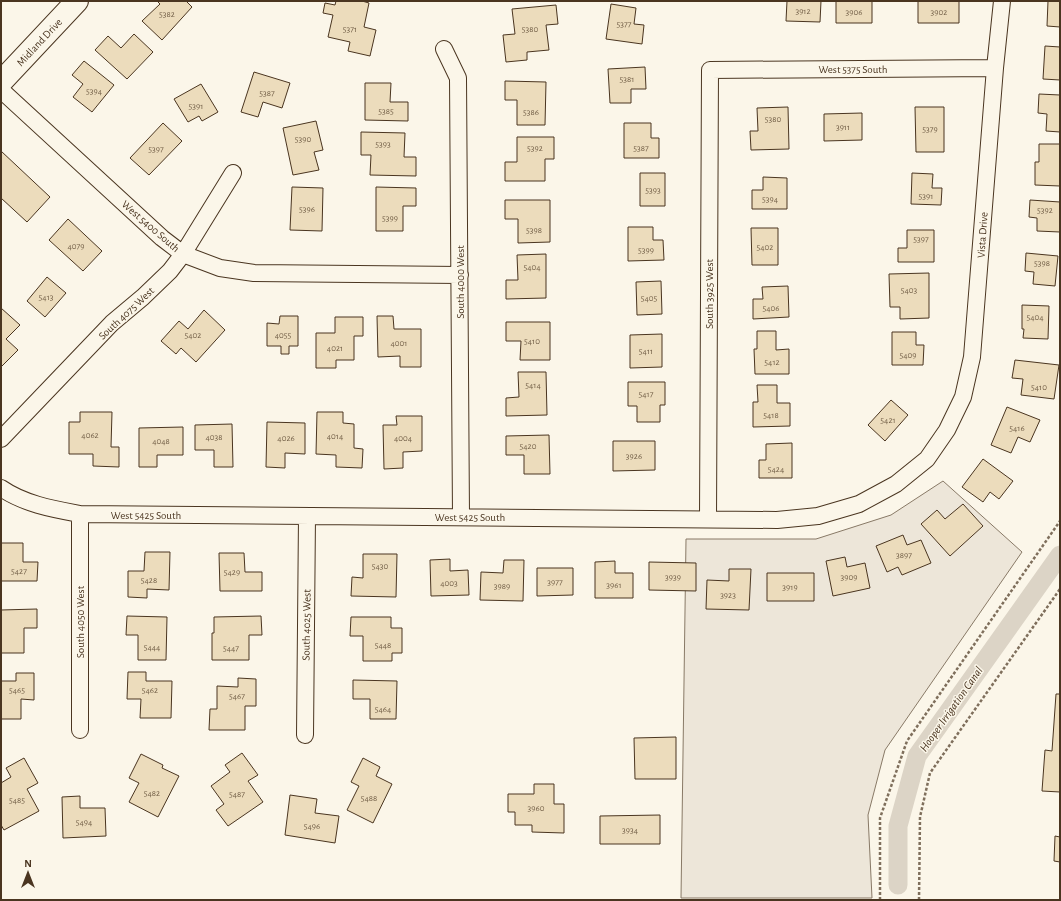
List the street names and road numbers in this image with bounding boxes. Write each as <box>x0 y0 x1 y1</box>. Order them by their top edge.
street label: Midland Drive <box>15 16 64 68</box>
street label: West 5375 South <box>818 64 888 75</box>
street label: West 5400 South <box>120 198 182 254</box>
street label: Vista Drive <box>975 212 990 258</box>
street label: South 4000 West <box>455 245 466 319</box>
street label: South 3925 West <box>704 258 715 329</box>
street label: South 4075 West <box>97 285 156 342</box>
street label: West 5425 South <box>111 510 181 521</box>
street label: West 5425 South <box>435 512 505 523</box>
street label: South 4050 West <box>75 585 86 658</box>
street label: South 4025 West <box>300 589 313 661</box>

